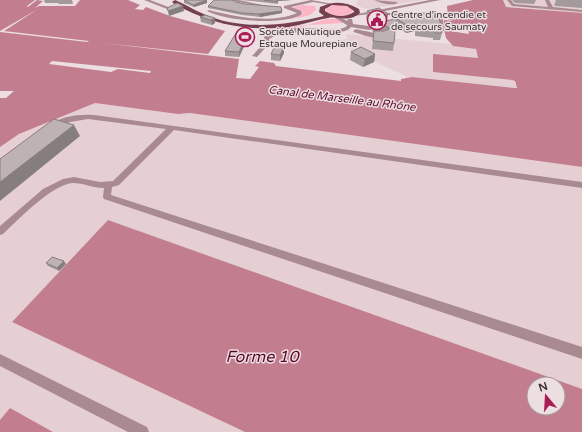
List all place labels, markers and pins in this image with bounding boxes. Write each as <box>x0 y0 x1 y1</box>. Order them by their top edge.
public building icon: Centre d’incendie et de secours Saumaty <box>366 9 388 31</box>
place label: Centre d’incendie et de secours Saumaty <box>391 9 487 33</box>
sports icon: Société Nautique Estaque Mourepiane <box>234 26 256 48</box>
place label: Société Nautique Estaque Mourepiane <box>259 26 358 50</box>

